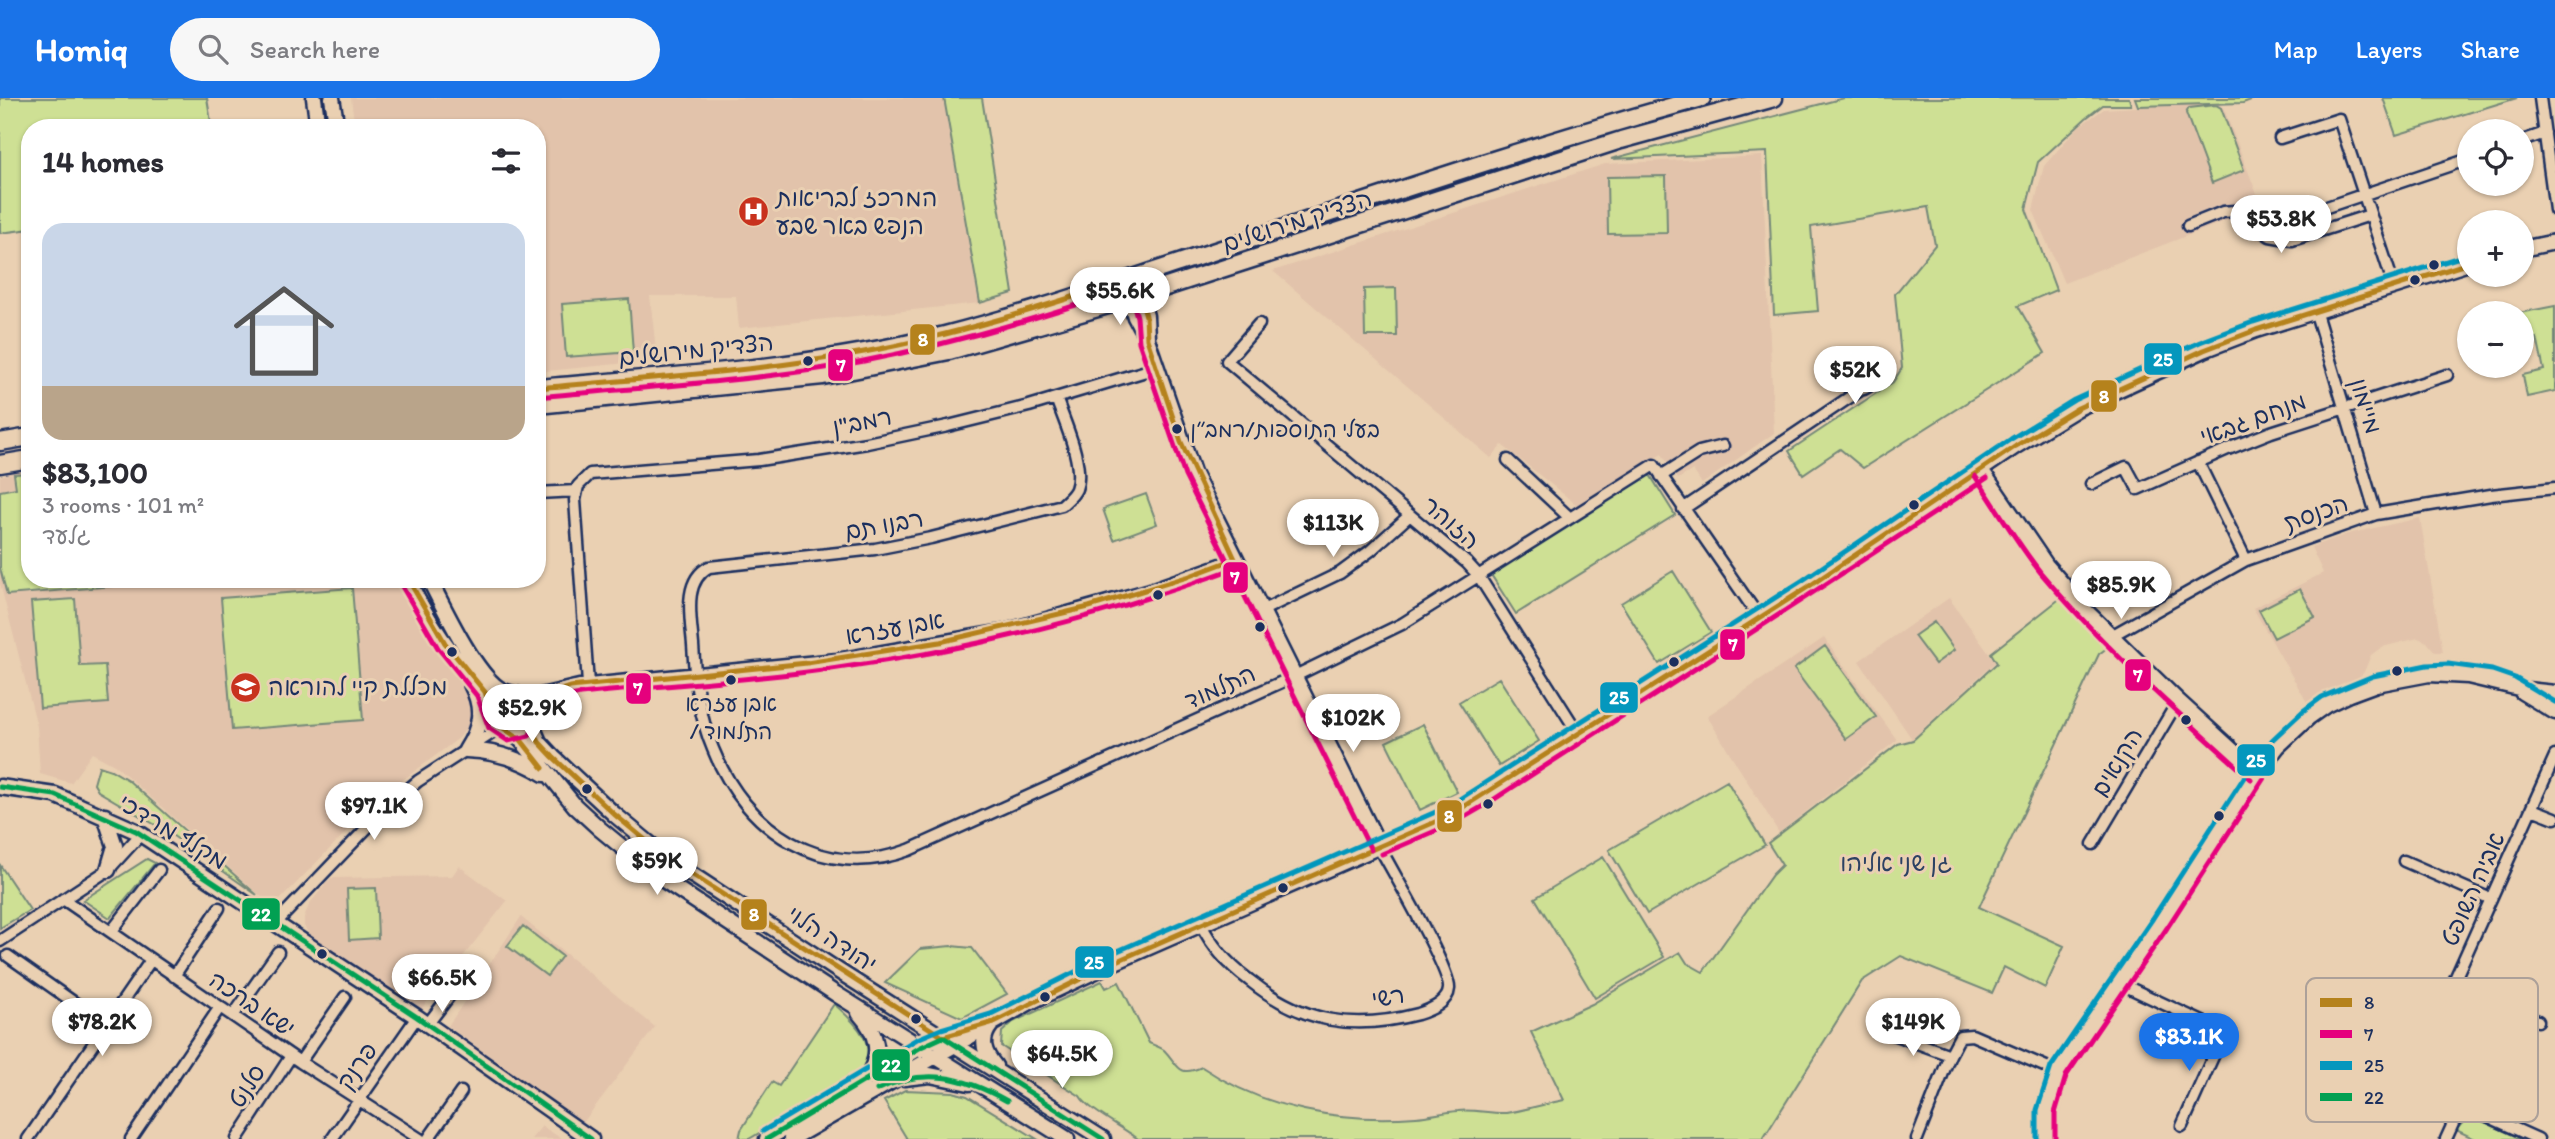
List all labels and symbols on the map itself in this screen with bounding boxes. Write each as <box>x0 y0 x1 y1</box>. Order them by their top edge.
place label: המרכז לבריאות הנפש באר שבע <box>774 183 937 240</box>
street label: הצדיק מירושלים <box>1218 183 1376 259</box>
hospital icon: המרכז לבריאות הנפש באר שבע <box>736 195 770 229</box>
pin: $53.8K <box>2224 195 2338 255</box>
unlabelled marker <box>2427 258 2441 272</box>
pin: $55.6K <box>1063 268 1177 327</box>
unlabelled marker <box>2408 273 2422 287</box>
line badge: 8 <box>909 323 936 356</box>
street label: הצדיק מירושלים <box>617 327 775 373</box>
text: 8 <box>918 328 929 351</box>
line badge: 25 <box>2143 342 2183 376</box>
pin: $52K <box>1814 346 1896 406</box>
line badge: 7 <box>827 348 854 382</box>
text: 25 <box>2153 348 2173 371</box>
unlabelled marker <box>801 354 815 368</box>
text: 7 <box>835 354 846 377</box>
street label: מיימון <box>2343 375 2389 437</box>
line badge: 8 <box>2090 379 2118 413</box>
text: 8 <box>2099 385 2110 408</box>
street label: מנחם גבאי <box>2196 386 2310 451</box>
street label: רמב"ן <box>830 402 894 441</box>
place label: בעלי התוספות/רמב״ן <box>1190 416 1380 443</box>
marker: בעלי התוספות/רמב״ן <box>1170 422 1184 436</box>
street label: הכנסת <box>2280 488 2352 537</box>
street label: הזוהר <box>1417 490 1486 555</box>
unlabelled marker <box>1907 498 1921 512</box>
pin: $113K <box>1284 500 1382 559</box>
street label: רבנו תם <box>842 503 926 546</box>
line badge: 7 <box>1222 561 1249 594</box>
pin: $85.9K <box>2064 561 2178 621</box>
text: 7 <box>1229 566 1240 589</box>
unlabelled marker <box>1151 588 1165 602</box>
street label: אבן עזרא <box>843 605 947 651</box>
unlabelled marker <box>1253 620 1267 634</box>
line badge: 7 <box>1719 628 1746 661</box>
text: 7 <box>1727 633 1738 656</box>
unlabelled marker <box>445 645 459 659</box>
unlabelled marker <box>1667 655 1681 669</box>
street label: התלמוד <box>1180 658 1260 715</box>
line badge: 7 <box>2124 658 2152 692</box>
text: 7 <box>2132 664 2143 687</box>
unlabelled marker <box>2390 664 2404 678</box>
school or university icon: מכללת קיי להוראה <box>228 670 262 704</box>
place label: מכללת קיי להוראה <box>268 672 447 701</box>
line badge: 7 <box>625 672 652 705</box>
marker: אבן עזרא / התלמוד <box>724 673 738 687</box>
text: 7 <box>632 677 643 700</box>
line badge: 25 <box>1599 681 1639 714</box>
pin: $52.9K <box>475 684 589 744</box>
text: 25 <box>1609 686 1629 709</box>
place label: אבן עזרא / התלמוד <box>685 690 777 745</box>
pin: $102K <box>1304 694 1402 754</box>
unlabelled marker <box>2179 713 2193 727</box>
street label: הקנאים <box>2085 722 2149 802</box>
line badge: 25 <box>2236 743 2276 777</box>
text: 25 <box>2246 749 2266 772</box>
pin: $97.1K <box>317 782 431 842</box>
unlabelled marker <box>580 782 594 796</box>
street label: מקלף מרדכי <box>113 788 233 875</box>
unlabelled marker <box>1481 797 1495 811</box>
line badge: 8 <box>1436 799 1463 833</box>
text: 8 <box>1444 805 1455 828</box>
unlabelled marker <box>2212 809 2226 823</box>
street label: אביה השופט <box>2434 827 2511 951</box>
pin: $59K <box>616 838 698 897</box>
park label: גן שני אליהו <box>1840 848 1952 877</box>
unlabelled marker <box>1276 881 1290 895</box>
line badge: 22 <box>241 897 281 931</box>
line badge: 8 <box>740 898 768 931</box>
street label: יהודה הלוי <box>782 899 882 978</box>
text: 22 <box>251 903 271 926</box>
text: 8 <box>749 903 760 926</box>
line badge: 25 <box>1074 945 1115 979</box>
unlabelled marker <box>315 947 329 961</box>
text: 25 <box>1084 951 1104 974</box>
pin: $66.5K <box>385 954 499 1014</box>
street label: ישא ברכה <box>204 964 301 1043</box>
legend <box>2306 978 2538 1122</box>
street label: רשי <box>1369 980 1406 1013</box>
unlabelled marker <box>1038 990 1052 1004</box>
text: 8 <box>2364 991 2374 1014</box>
pin: $78.2K <box>45 998 159 1058</box>
pin: $149K <box>1864 998 1962 1058</box>
unlabelled marker <box>909 1012 923 1026</box>
pin: $83.1K <box>2132 1014 2246 1073</box>
text: 7 <box>2364 1023 2373 1046</box>
pin: $64.5K <box>1005 1030 1119 1090</box>
street label: פרנק <box>330 1036 383 1095</box>
line badge: 22 <box>871 1048 911 1082</box>
text: 22 <box>881 1054 901 1077</box>
text: 25 <box>2364 1054 2384 1077</box>
street label: סלנט <box>222 1059 271 1113</box>
text: 22 <box>2364 1086 2384 1109</box>

